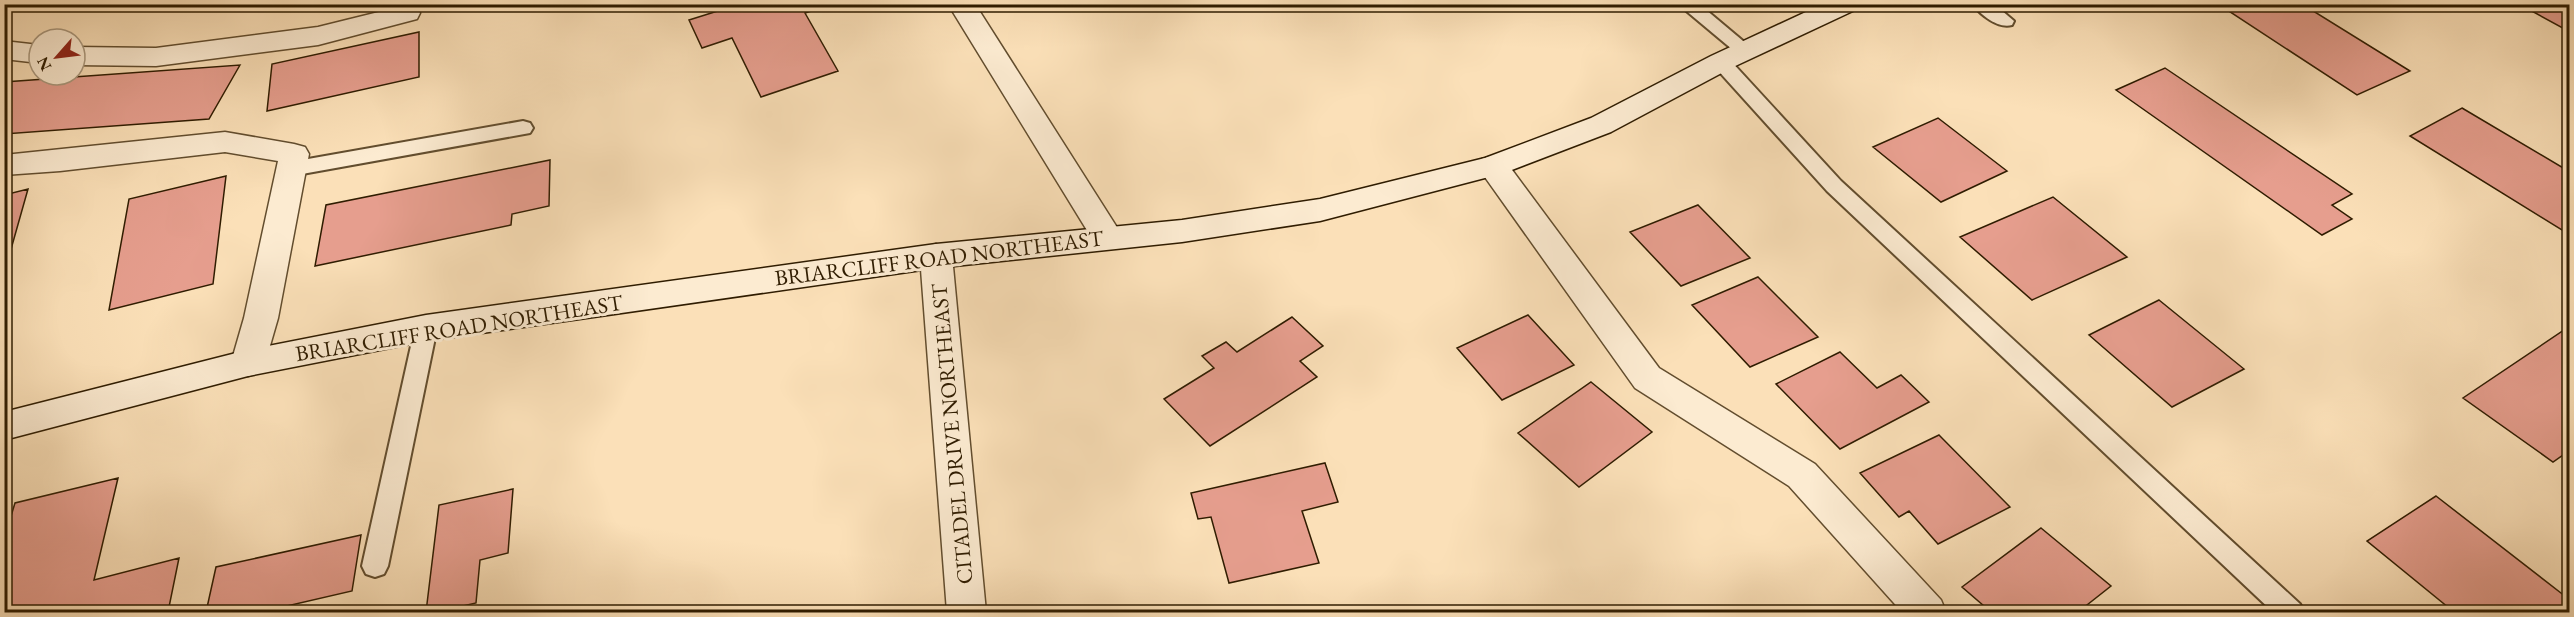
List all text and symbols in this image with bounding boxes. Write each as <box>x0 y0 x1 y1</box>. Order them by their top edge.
north arrow <box>27 27 87 87</box>
text: N <box>32 53 57 74</box>
street label: BRIARCLIFF ROAD NORTHEAST <box>773 223 1105 293</box>
street label: CITADEL DRIVE NORTHEAST <box>924 282 980 586</box>
street label: BRIARCLIFF ROAD NORTHEAST <box>293 288 625 368</box>

